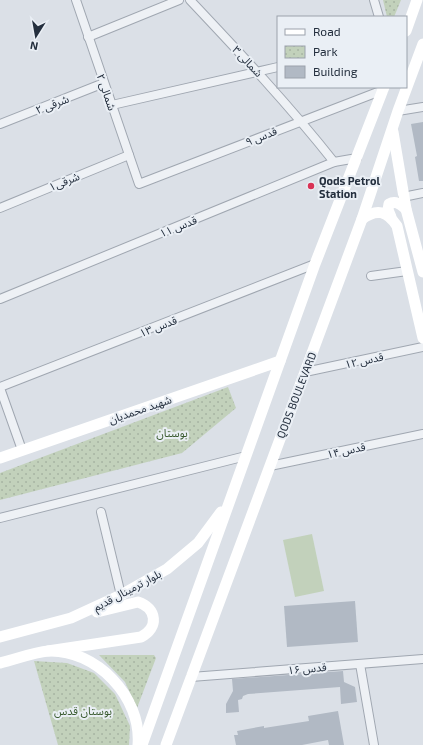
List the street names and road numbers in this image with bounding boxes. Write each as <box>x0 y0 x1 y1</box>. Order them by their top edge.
street label: شمالی ۳ <box>230 43 266 80</box>
street label: شمالی ۲ <box>94 72 119 113</box>
street label: شرقی ۲ <box>34 92 71 117</box>
street label: قدس ۹ <box>243 124 279 149</box>
street label: شرقی۱ <box>47 169 82 194</box>
street label: قدس ۱۱ <box>157 213 199 240</box>
street label: قدس ۱۳ <box>137 313 179 340</box>
street label: QODS BOULEVARD <box>274 350 319 440</box>
street label: قدس ۱۲ <box>344 350 385 371</box>
street label: شهید محمدیان <box>107 392 174 427</box>
street label: قدس ۱۴ <box>326 440 367 461</box>
street label: بلوار ترمینال قدیم <box>91 567 165 616</box>
street label: قدس ۱۶ <box>287 660 327 677</box>

